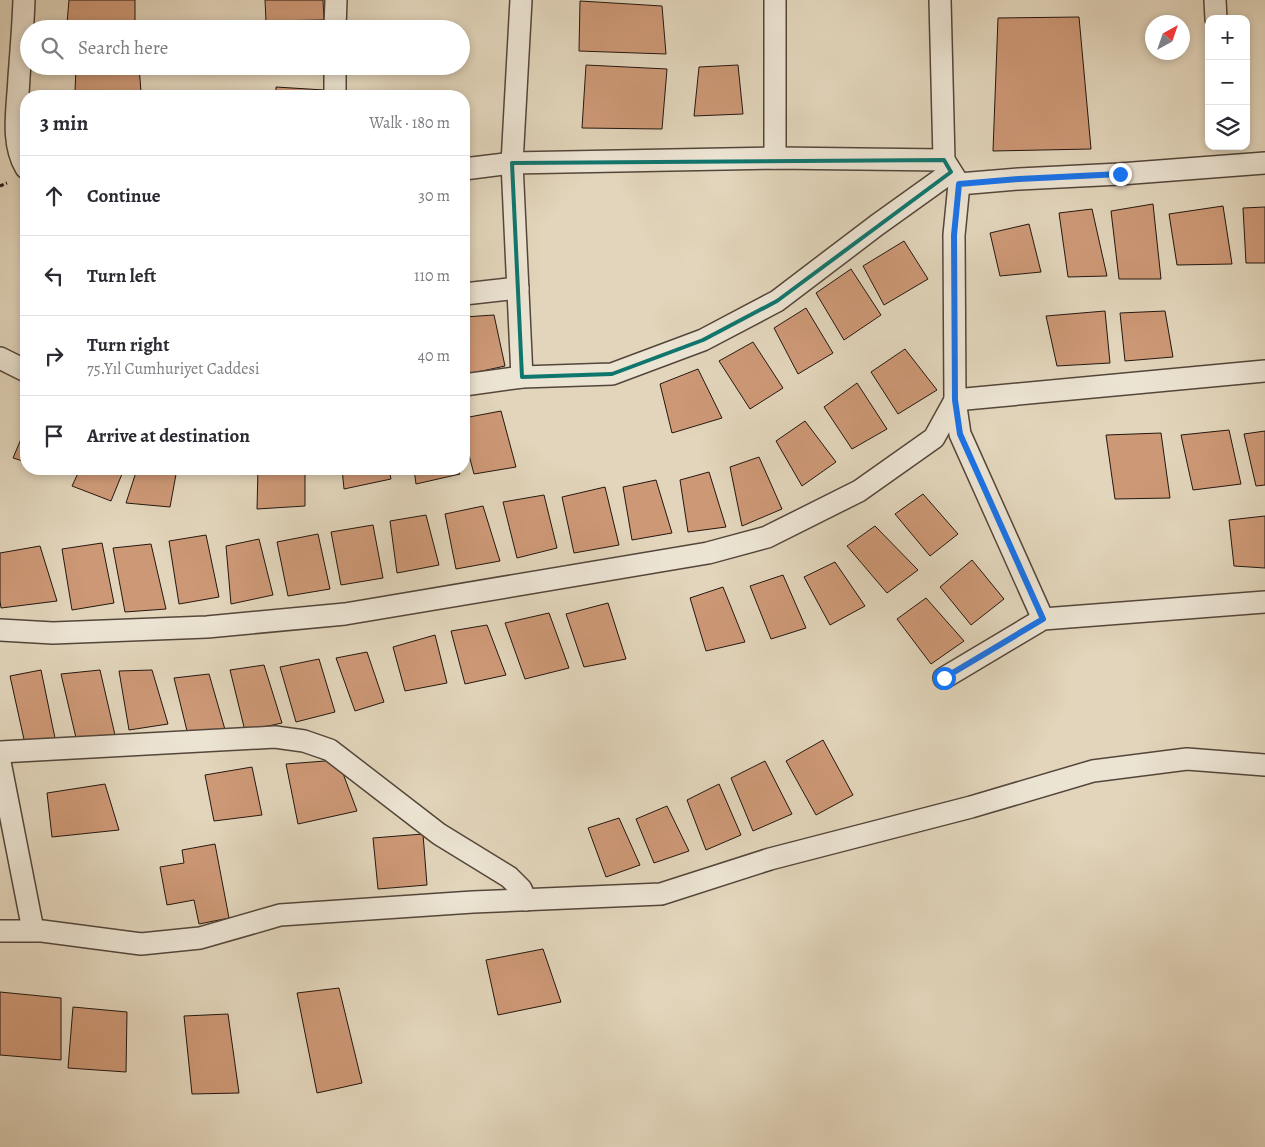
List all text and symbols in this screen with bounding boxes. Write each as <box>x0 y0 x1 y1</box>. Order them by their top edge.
north arrow <box>1145 15 1190 60</box>
map controls <box>1205 15 1250 150</box>
button: + <box>1205 15 1250 60</box>
search box <box>20 20 470 75</box>
icon: search <box>38 34 66 62</box>
text: Search here <box>78 35 168 61</box>
button: − <box>1205 60 1250 105</box>
button: layers <box>1205 105 1250 150</box>
text: 3 min <box>40 109 88 137</box>
text: Walk · 180 m <box>369 112 450 134</box>
route end <box>1109 163 1132 186</box>
icon: ahead <box>40 182 68 210</box>
text: Continue <box>87 183 161 209</box>
text: 30 m <box>418 185 450 207</box>
icon: left <box>40 262 68 290</box>
text: Turn left <box>87 263 156 289</box>
text: 110 m <box>414 265 450 287</box>
text: Turn right <box>87 332 169 358</box>
icon: right <box>40 342 68 370</box>
text: 40 m <box>418 345 450 367</box>
text: 75.Yıl Cumhuriyet Caddesi <box>87 358 259 380</box>
icon: arrive <box>40 422 68 450</box>
text: Arrive at destination <box>87 423 250 449</box>
route start <box>933 667 956 690</box>

